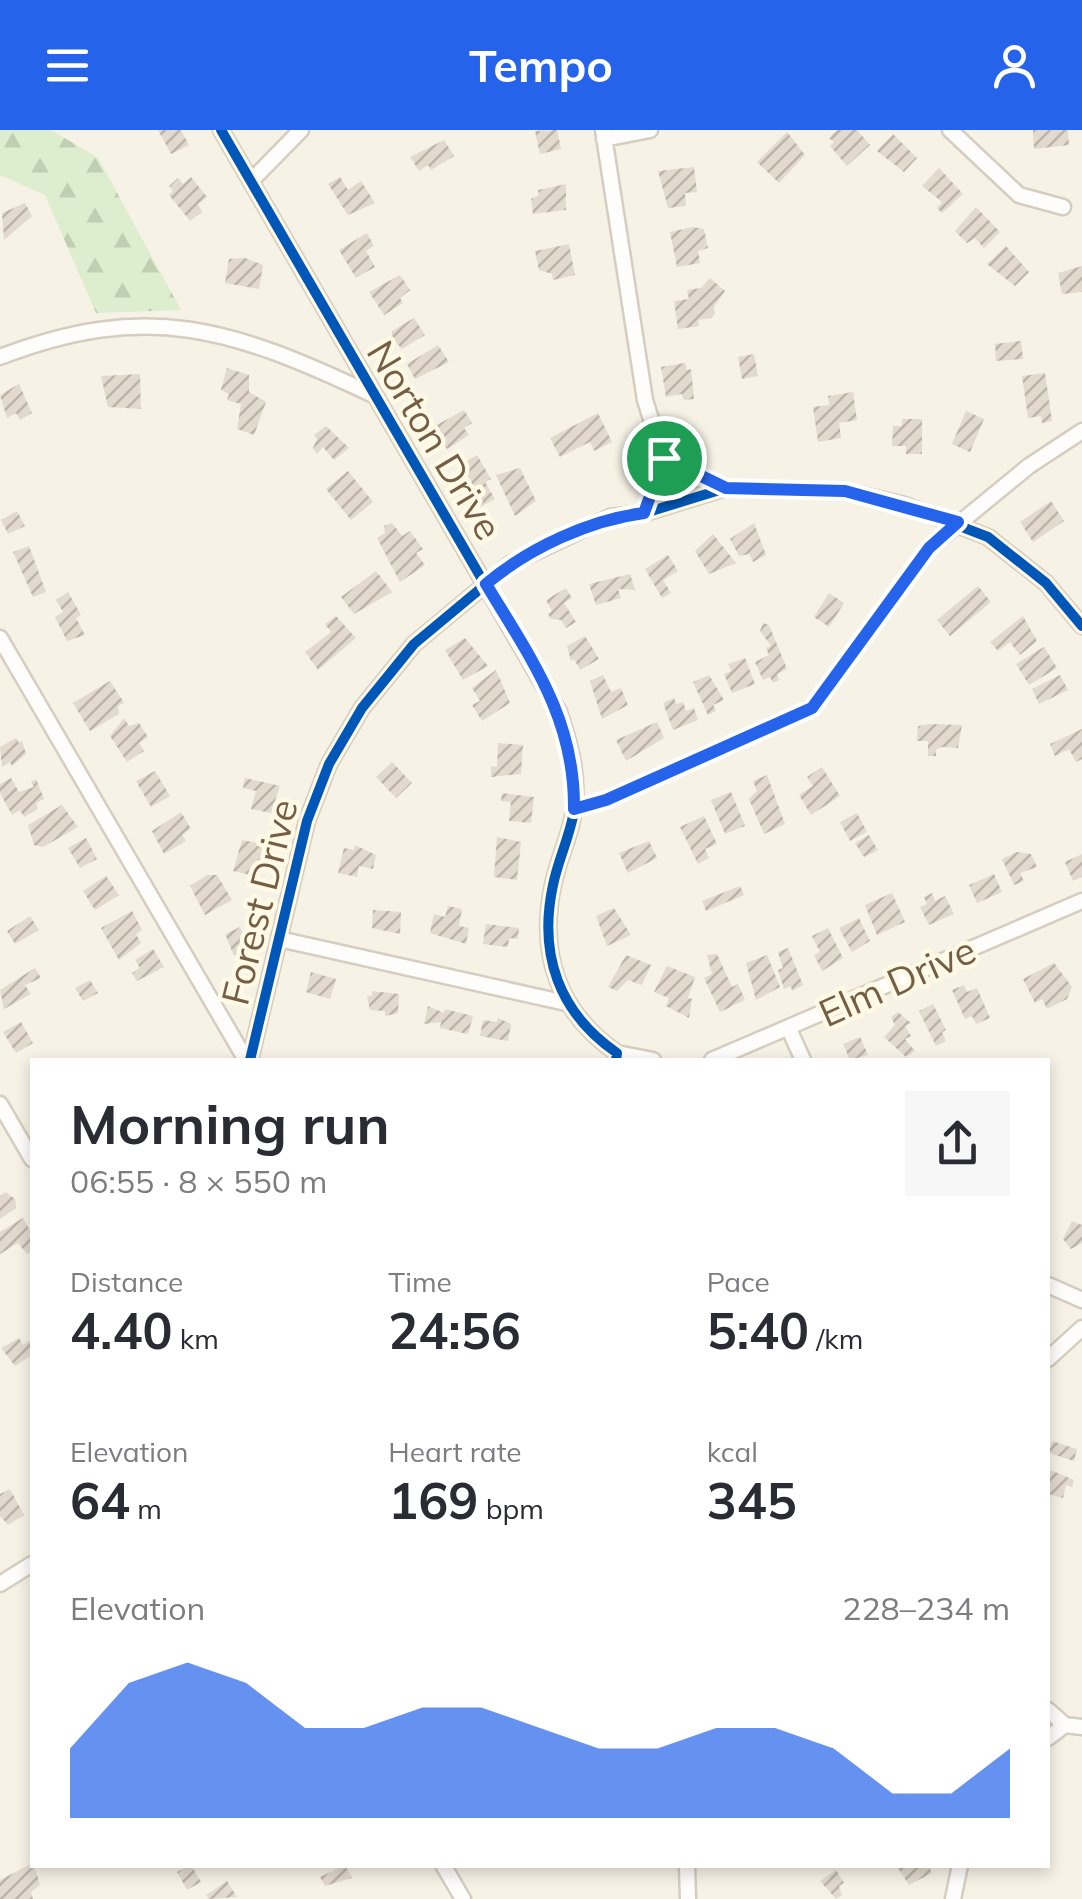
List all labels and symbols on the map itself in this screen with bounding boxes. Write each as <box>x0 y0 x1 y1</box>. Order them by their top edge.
street label: Norton Drive <box>357 332 513 548</box>
pin <box>622 416 707 501</box>
street label: Forest Drive <box>210 794 308 1010</box>
street label: Elm Drive <box>811 925 983 1037</box>

